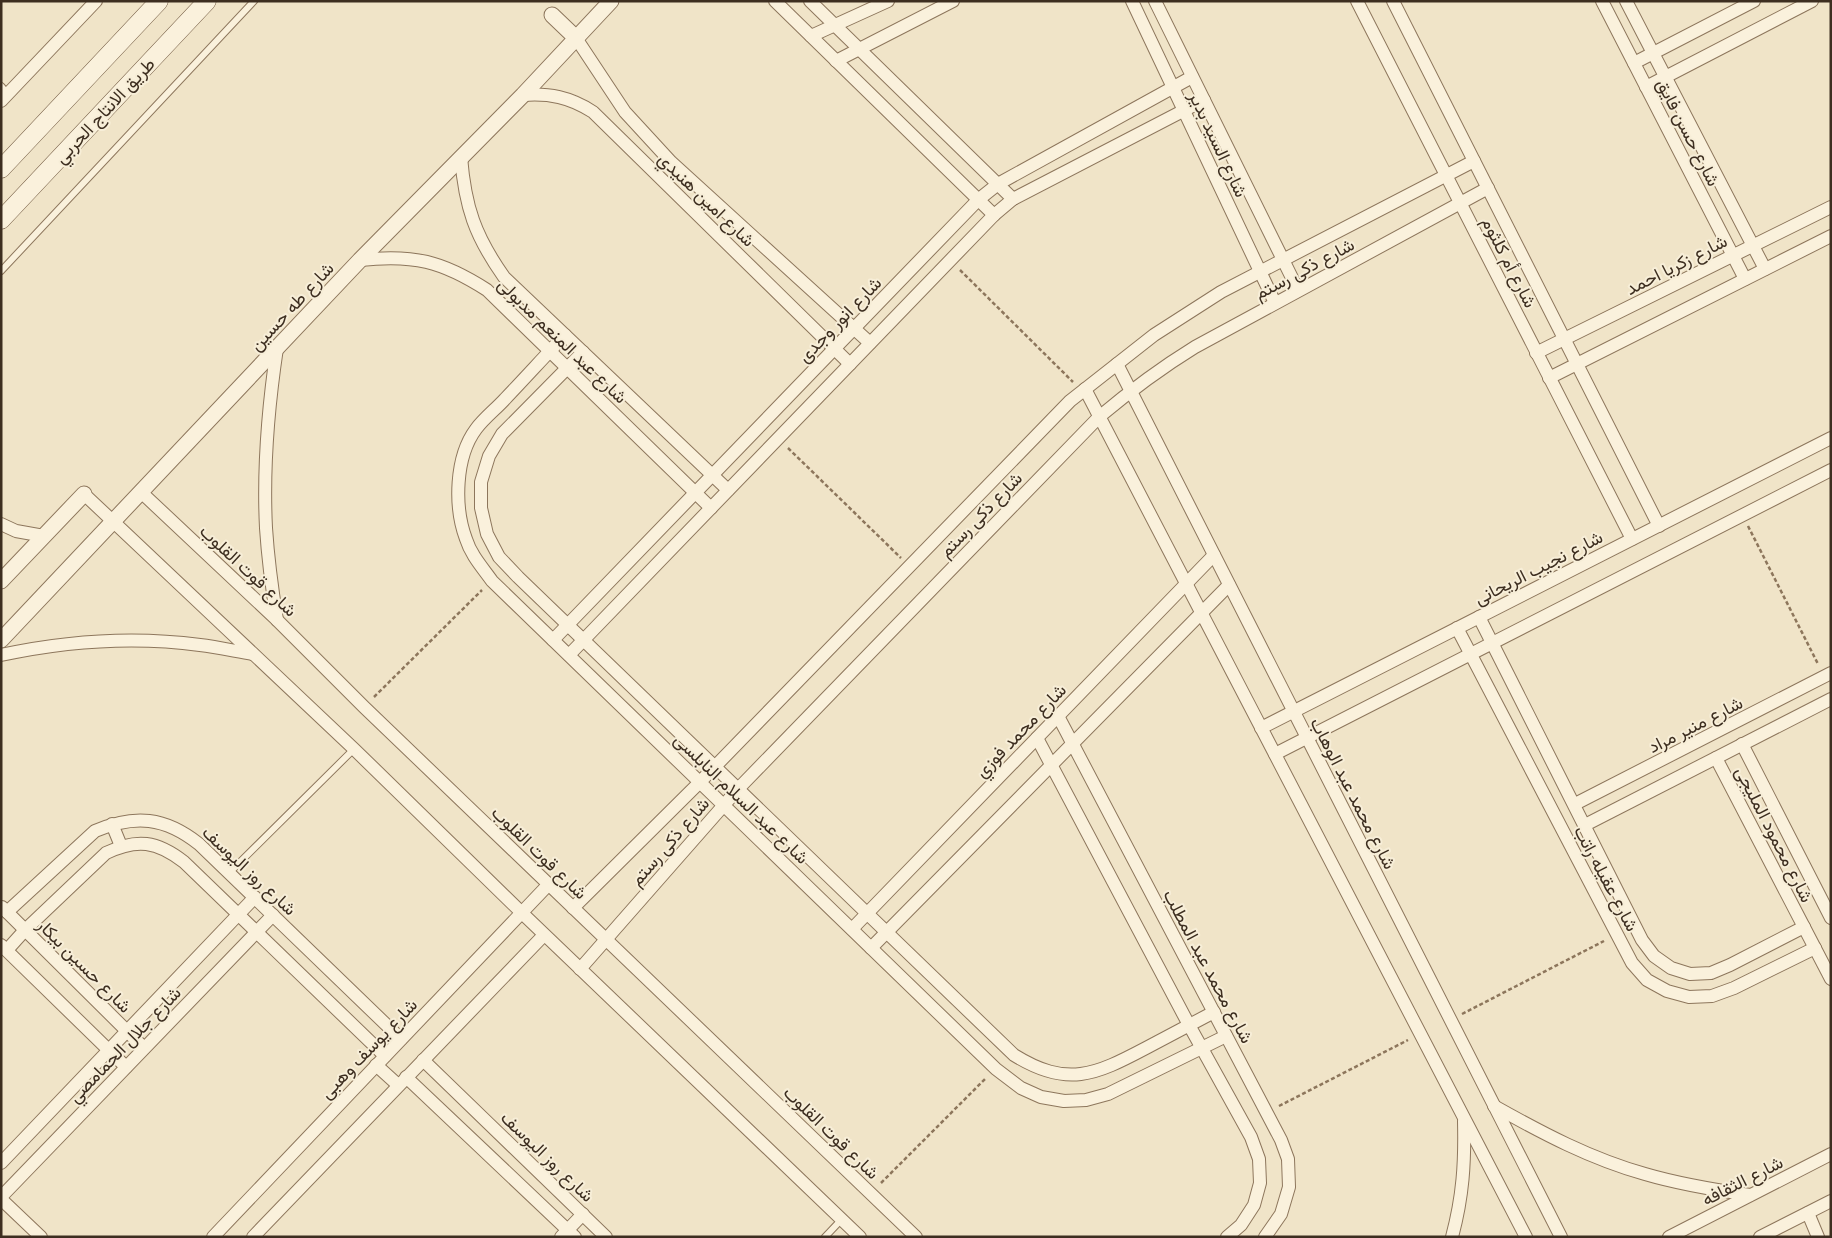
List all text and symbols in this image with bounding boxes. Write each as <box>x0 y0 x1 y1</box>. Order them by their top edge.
street label: طريق الانتاج الحربي <box>48 52 162 171</box>
street label: شارع حسن فايق <box>1651 74 1726 190</box>
street label: شارع السيد بدير <box>1183 86 1254 201</box>
street label: شارع امين هنيدي <box>650 146 761 254</box>
street label: شارع أم كلثوم <box>1476 212 1543 312</box>
street label: شارع زكريا احمد <box>1621 228 1731 301</box>
street label: شارع ذكى رستم <box>1250 232 1359 305</box>
street label: شارع طه حسين <box>243 256 339 356</box>
street label: شارع انور وجدى <box>792 271 887 368</box>
street label: شارع عبد المنعم مدبولى <box>492 272 633 409</box>
street label: شارع ذكى رستم <box>933 466 1028 563</box>
street label: شارع قوت القلوب <box>194 519 303 622</box>
street label: شارع نجيب الريحانى <box>1469 524 1607 611</box>
street label: شارع محمد فوزي <box>969 678 1074 785</box>
street label: شارع منير مراد <box>1644 690 1747 759</box>
street label: شارع محمد عبد الوهاب <box>1305 713 1403 873</box>
street label: شارع عبد السلام النابلسى <box>669 727 815 870</box>
street label: شارع محمود المليجى <box>1729 762 1820 907</box>
street label: شارع ذكى رستم <box>624 792 715 891</box>
street label: شارع قوت القلوب <box>486 800 593 905</box>
street label: شارع روز اليوسف <box>197 820 302 921</box>
street label: شارع عقيله راتب <box>1568 821 1645 936</box>
street label: شارع محمد عبد المطلب <box>1157 885 1260 1048</box>
street label: شارع حسين بيكار <box>31 912 137 1018</box>
street label: شارع جلال الحمامصي <box>62 981 189 1110</box>
street label: شارع يوسف وهبى <box>314 993 423 1104</box>
street label: شارع قوت القلوب <box>778 1080 885 1185</box>
street label: شارع روز اليوسف <box>495 1105 600 1207</box>
street label: شارع الثقافه <box>1697 1149 1787 1212</box>

